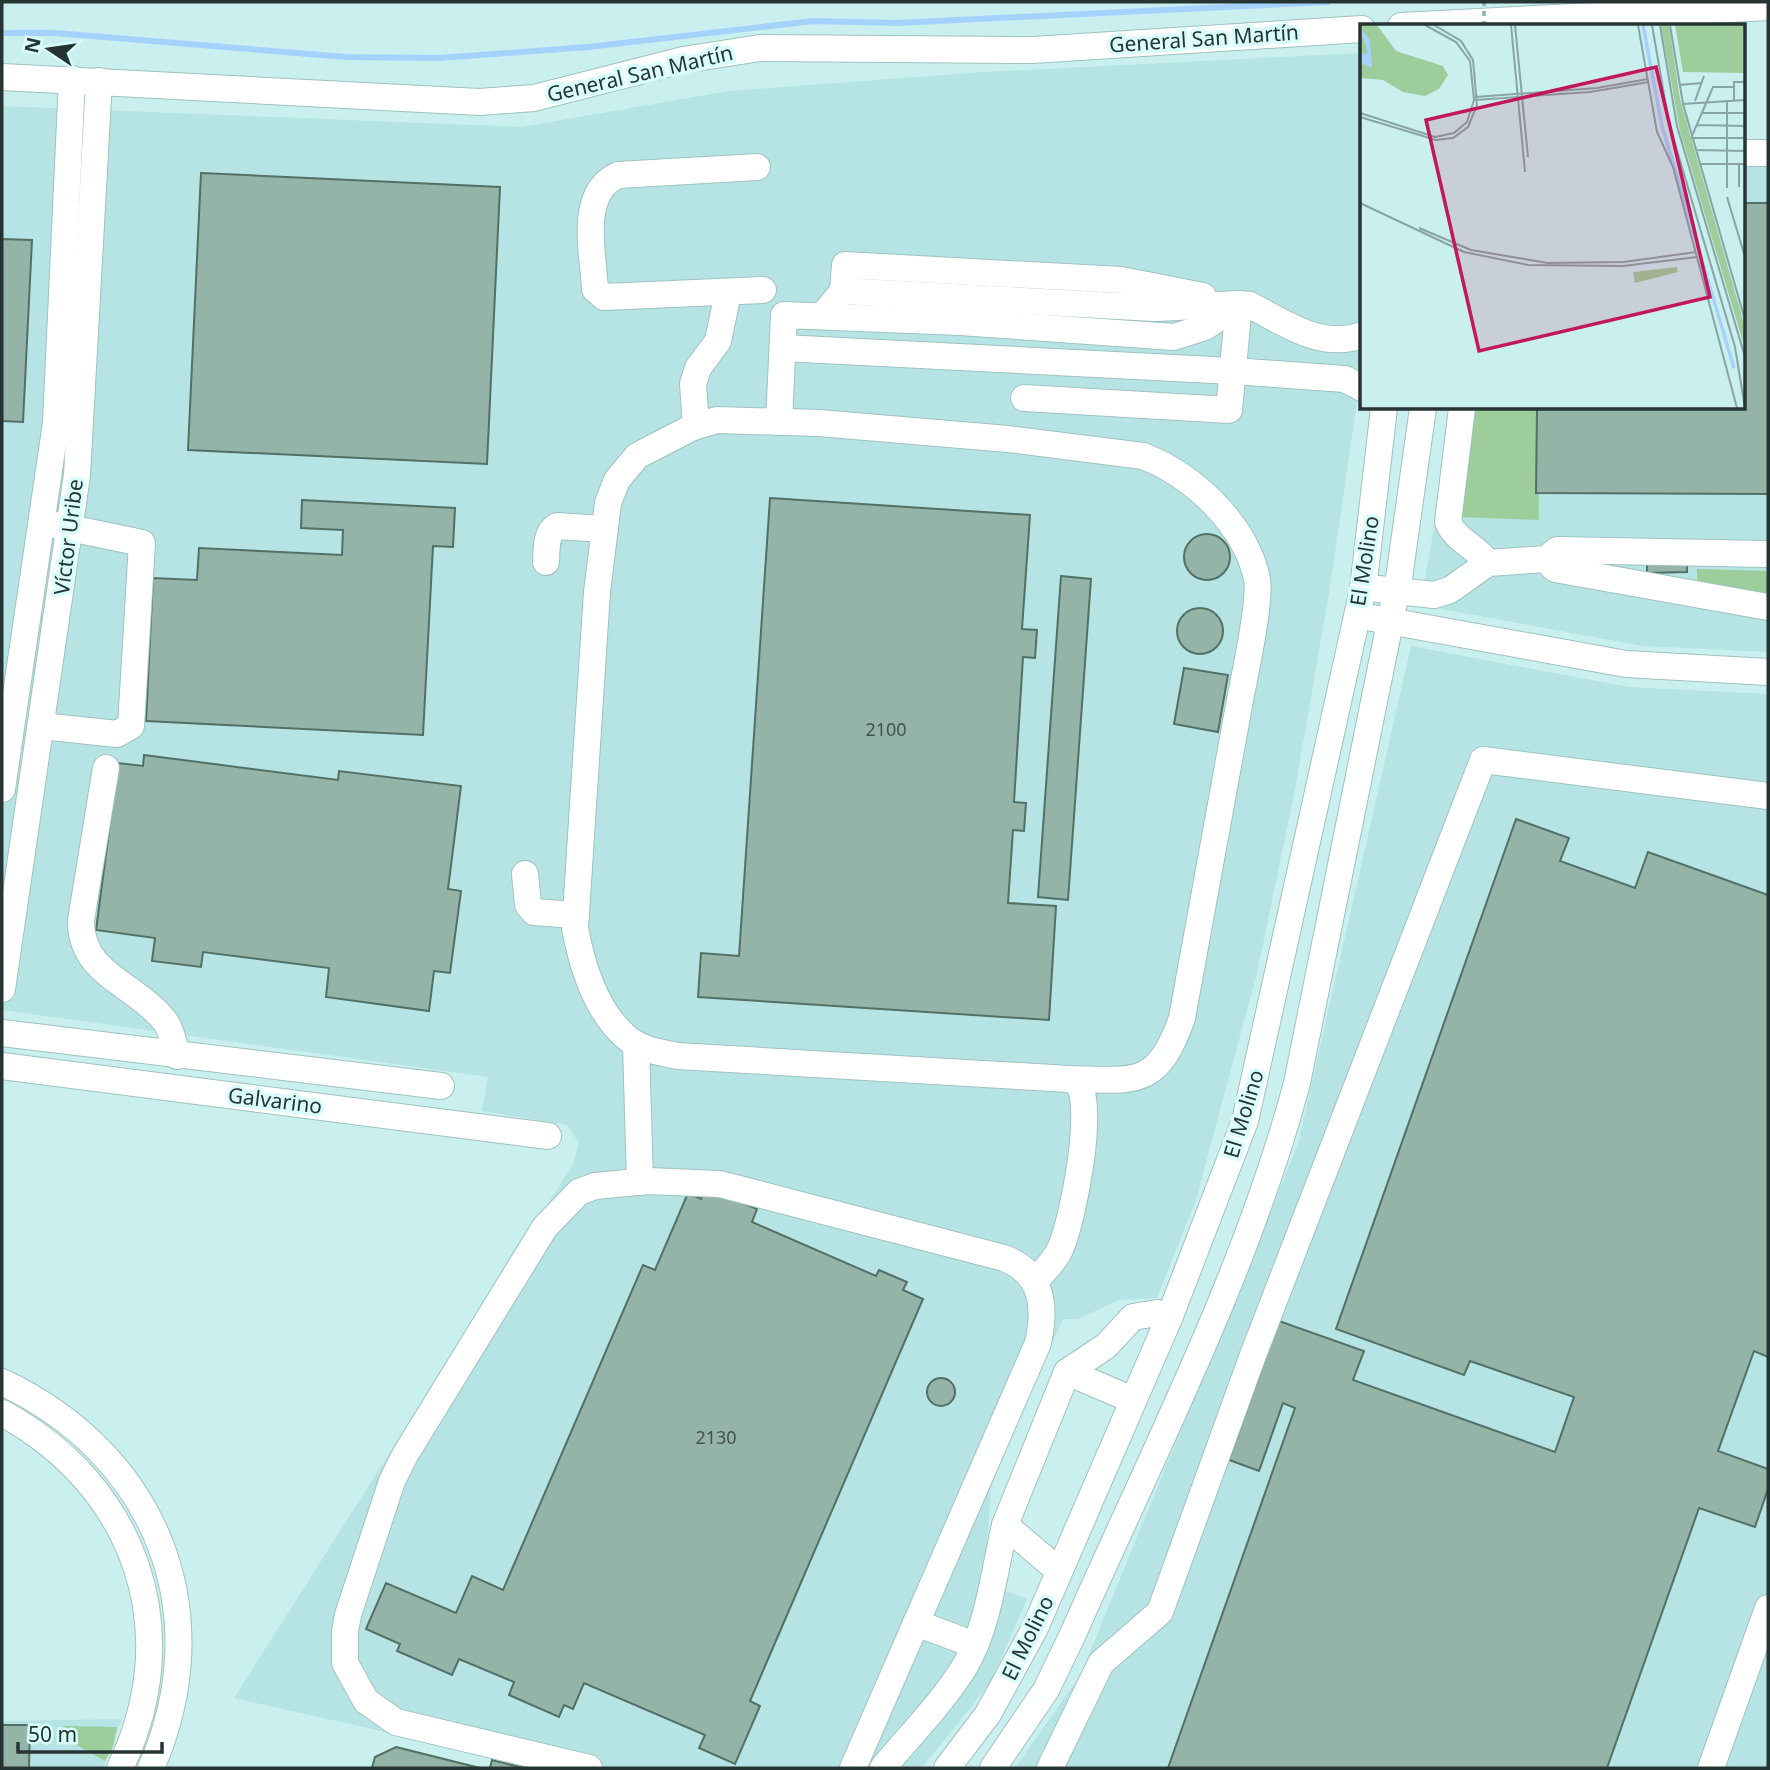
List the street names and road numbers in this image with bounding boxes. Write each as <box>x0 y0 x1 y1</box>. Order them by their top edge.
street label: General San Martín <box>1108 17 1300 59</box>
street label: General San Martín <box>544 38 736 108</box>
street label: Víctor Uribe <box>47 477 89 597</box>
street label: El Molino <box>1343 514 1385 608</box>
street label: El Molino <box>1216 1066 1270 1161</box>
street label: Galvarino <box>226 1080 324 1120</box>
street label: El Molino <box>995 1591 1060 1685</box>

